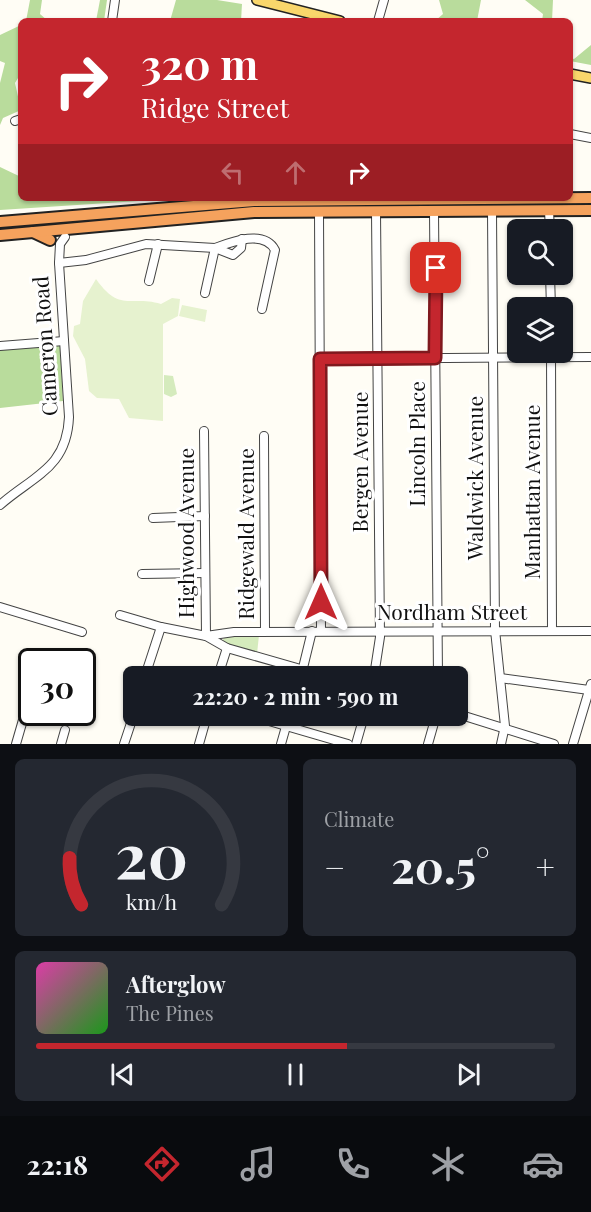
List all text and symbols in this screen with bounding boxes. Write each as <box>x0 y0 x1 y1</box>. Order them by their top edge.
text: 320 m <box>141 35 258 91</box>
icon: right <box>42 42 120 120</box>
text: Ridge Street <box>141 89 289 125</box>
icon: left <box>216 156 249 189</box>
icon: ahead <box>279 156 312 189</box>
icon: right <box>342 156 375 189</box>
map controls <box>507 219 573 363</box>
button: search <box>507 219 573 285</box>
pin <box>410 242 461 293</box>
icon: arrive <box>419 251 452 284</box>
street label: Cameron Road <box>25 275 63 417</box>
button: layers <box>507 297 573 363</box>
street label: Lincoln Place <box>402 381 430 507</box>
street label: Bergen Avenue <box>345 392 373 532</box>
street label: Waldwick Avenue <box>460 396 488 561</box>
street label: Manhattan Avenue <box>517 405 545 579</box>
street label: Highwood Avenue <box>171 448 199 618</box>
street label: Ridgewald Avenue <box>231 448 259 620</box>
position arrow <box>289 570 353 634</box>
street label: Nordham Street <box>377 597 528 625</box>
speed limit sign: 30 <box>18 648 96 726</box>
text: 22:20 · 2 min · 590 m <box>193 681 398 711</box>
text: Climate <box>324 805 394 832</box>
text: 20 <box>115 811 188 895</box>
text: 20.5° <box>391 835 490 895</box>
text: − <box>324 844 345 888</box>
text: + <box>536 844 555 888</box>
text: km/h <box>126 887 178 915</box>
text: Afterglow <box>126 969 226 999</box>
text: The Pines <box>126 999 214 1026</box>
icon: previous <box>106 1058 139 1091</box>
icon: pause <box>279 1058 312 1091</box>
icon: next <box>452 1058 485 1091</box>
icon: directions <box>141 1143 183 1185</box>
icon: music <box>237 1143 279 1185</box>
icon: phone <box>332 1143 374 1185</box>
icon: climate <box>427 1143 469 1185</box>
icon: car <box>522 1143 564 1185</box>
text: 22:18 <box>27 1146 88 1182</box>

